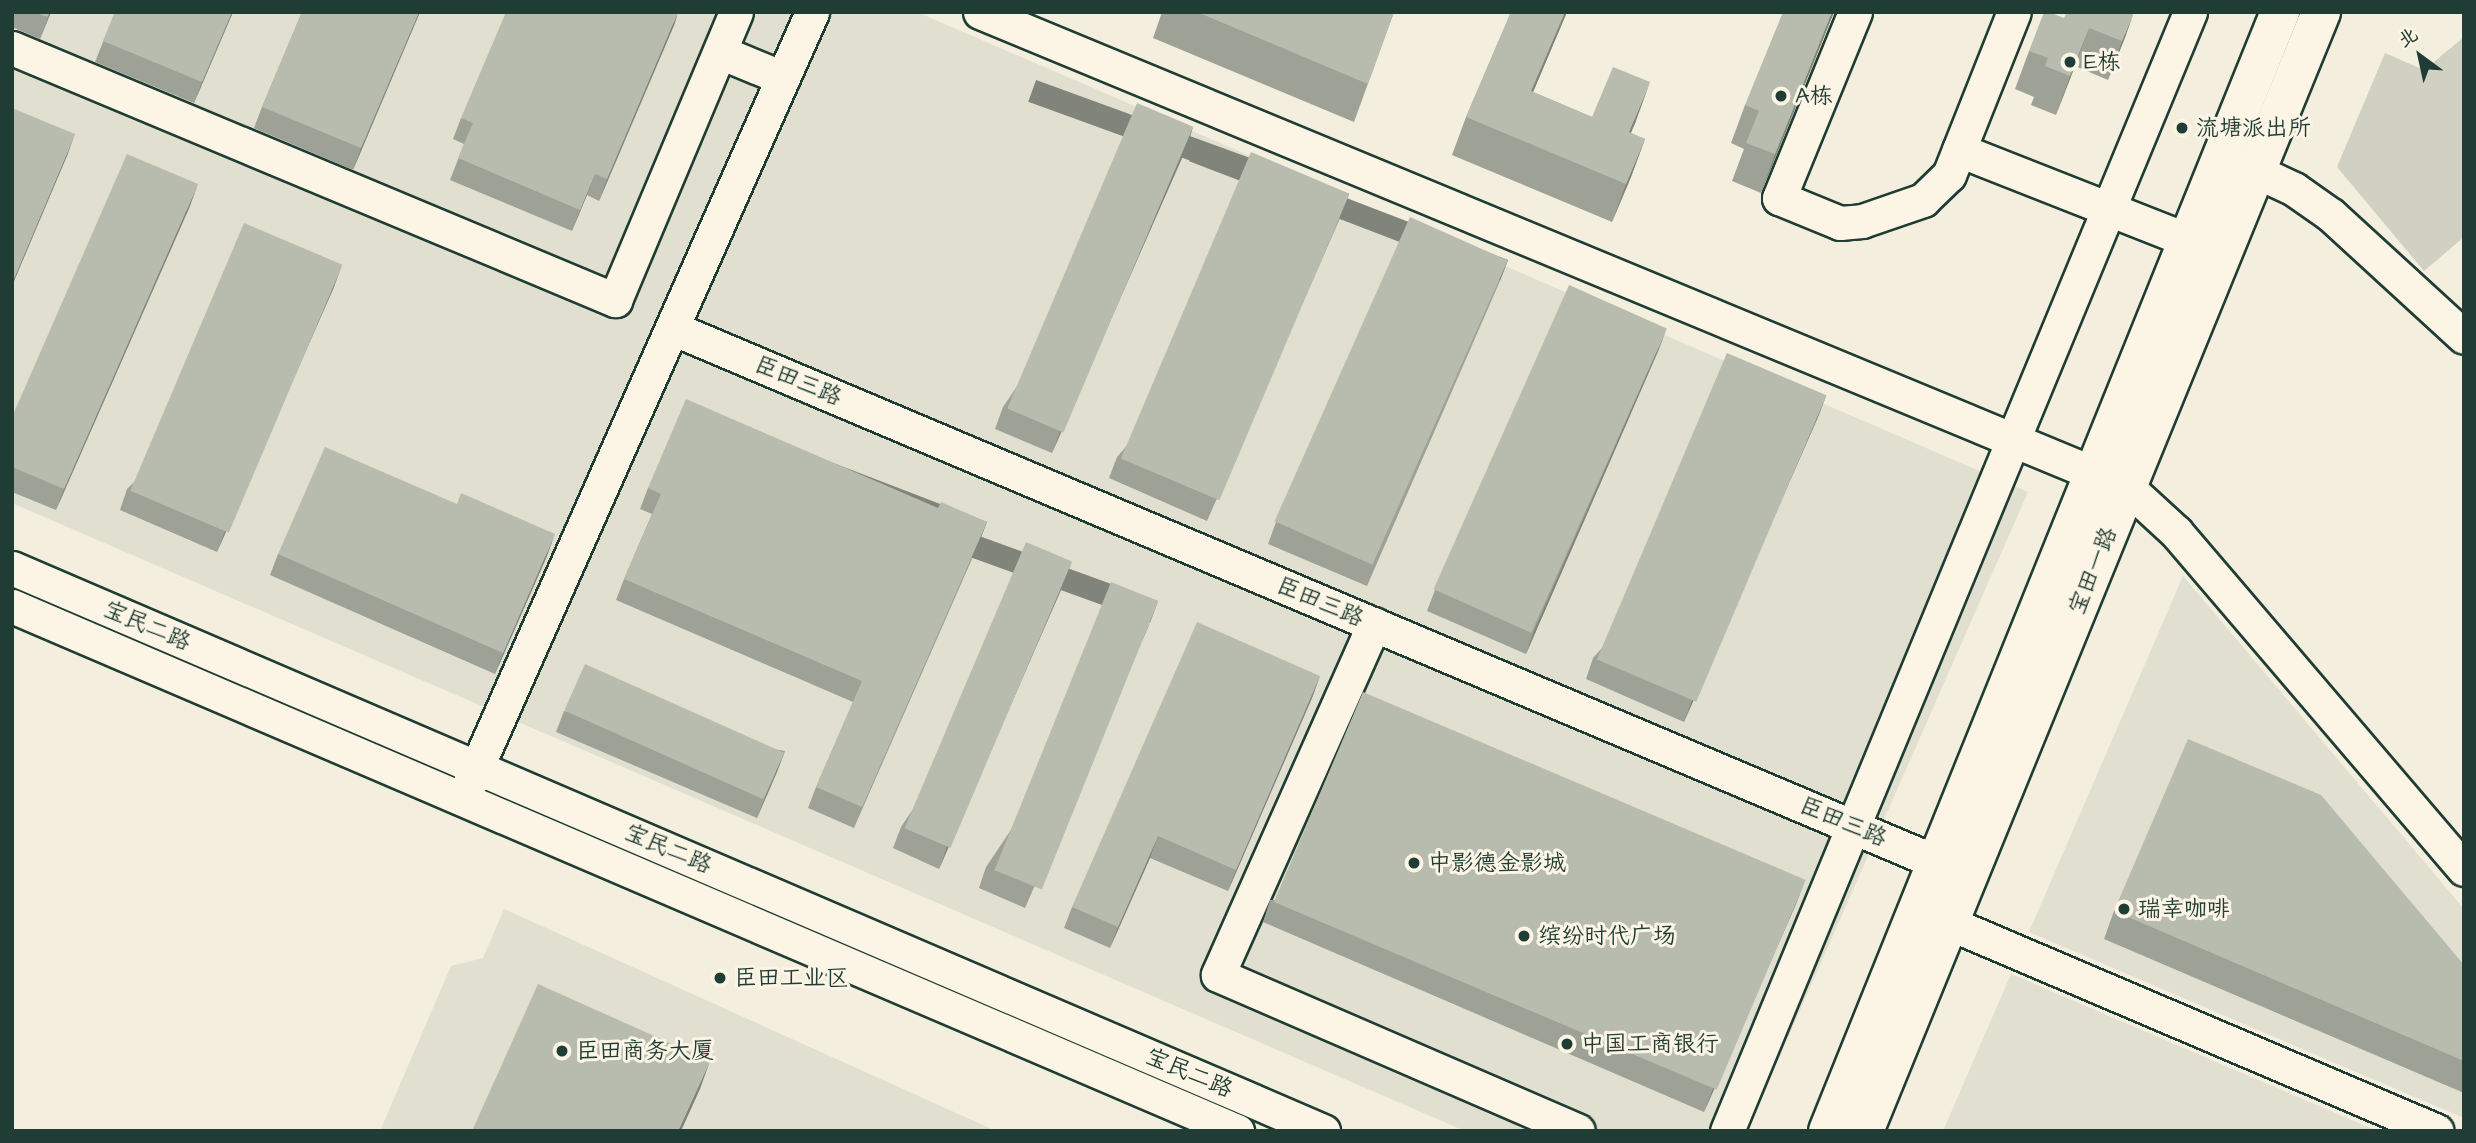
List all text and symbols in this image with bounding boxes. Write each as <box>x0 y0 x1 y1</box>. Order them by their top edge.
north arrow <box>2385 21 2455 91</box>
text: 北 <box>2393 21 2424 54</box>
place label: E栋 <box>2084 48 2121 76</box>
marker: E栋 <box>2062 54 2078 70</box>
place label: A栋 <box>1795 82 1833 110</box>
marker: A栋 <box>1773 88 1789 104</box>
place label: 流塘派出所 <box>2196 114 2311 142</box>
marker: 流塘派出所 <box>2174 120 2190 136</box>
street label: 臣田三路 <box>750 350 846 412</box>
street label: 宝田一路 <box>2063 523 2123 619</box>
street label: 臣田三路 <box>1272 571 1368 633</box>
street label: 宝民二路 <box>99 595 195 657</box>
street label: 臣田三路 <box>1795 791 1891 853</box>
street label: 宝民二路 <box>620 818 716 880</box>
place label: 中影德金影城 <box>1428 849 1566 877</box>
marker: 中影德金影城 <box>1406 855 1422 871</box>
place label: 瑞幸咖啡 <box>2138 895 2230 923</box>
marker: 瑞幸咖啡 <box>2116 901 2132 917</box>
place label: 缤纷时代广场 <box>1538 922 1676 950</box>
marker: 缤纷时代广场 <box>1516 928 1532 944</box>
place label: 臣田工业区 <box>734 964 849 992</box>
marker: 臣田工业区 <box>712 970 728 986</box>
place label: 中国工商银行 <box>1581 1030 1719 1058</box>
marker: 中国工商银行 <box>1559 1036 1575 1052</box>
place label: 臣田商务大厦 <box>576 1037 714 1065</box>
street label: 宝民二路 <box>1141 1042 1237 1104</box>
marker: 臣田商务大厦 <box>554 1043 570 1059</box>

